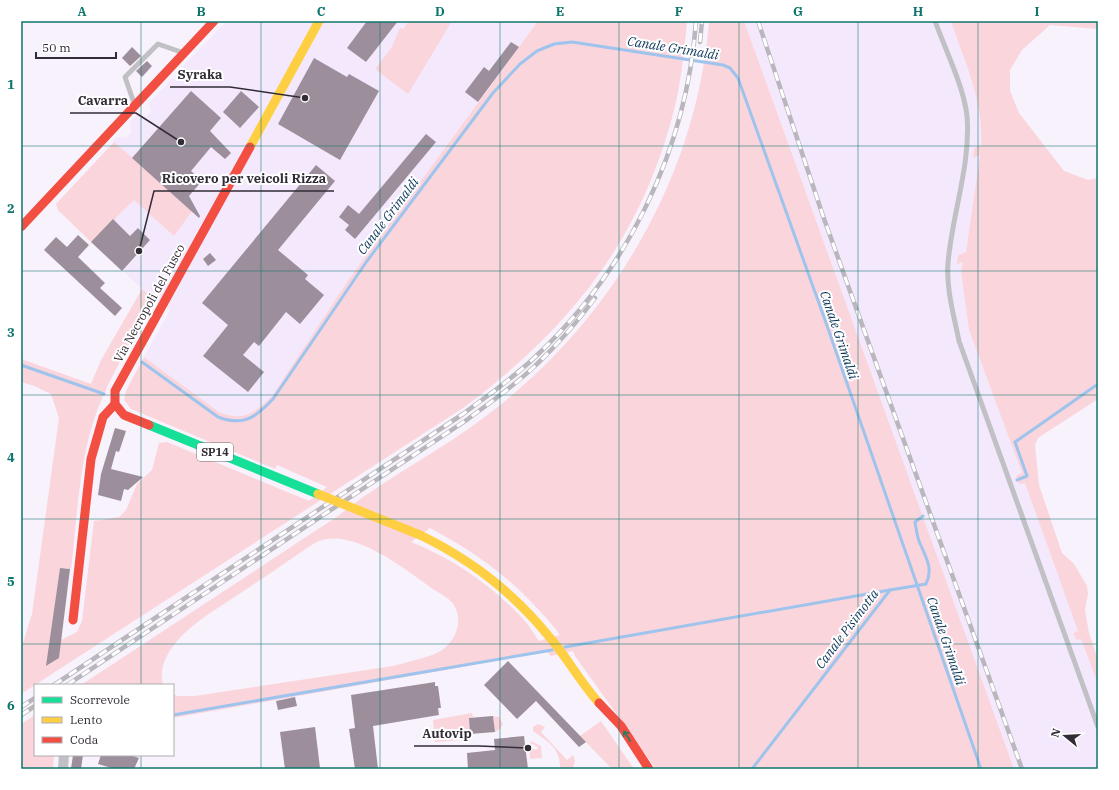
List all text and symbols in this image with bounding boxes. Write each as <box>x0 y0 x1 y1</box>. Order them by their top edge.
text: A <box>77 3 87 20</box>
text: B <box>196 3 206 20</box>
text: C <box>317 3 326 20</box>
text: D <box>435 3 445 20</box>
text: E <box>556 3 564 20</box>
text: F <box>675 3 683 20</box>
text: G <box>793 3 803 20</box>
text: H <box>913 3 924 20</box>
text: I <box>1035 3 1040 20</box>
water label: Canale Grimaldi <box>626 32 720 64</box>
scale bar <box>36 34 116 60</box>
text: 50 m <box>42 40 71 55</box>
callout: Syraka <box>170 62 230 87</box>
text: Syraka <box>178 66 223 83</box>
text: 1 <box>7 76 15 93</box>
callout: Cavarra <box>70 88 136 113</box>
text: Cavarra <box>78 92 129 109</box>
callout: Ricovero per veicoli Rizza <box>154 166 334 191</box>
text: Ricovero per veicoli Rizza <box>162 170 327 187</box>
water label: Canale Grimaldi <box>353 174 423 258</box>
text: 2 <box>7 200 15 217</box>
street label: Via Necropoli del Fusco <box>110 241 188 365</box>
water label: Canale Grimaldi <box>816 289 862 382</box>
text: 3 <box>7 324 15 341</box>
road number: SP14 <box>197 443 233 461</box>
text: 4 <box>7 449 15 466</box>
text: 5 <box>7 573 15 590</box>
water label: Canale Pisimotta <box>812 586 882 672</box>
water label: Canale Grimaldi <box>923 595 969 688</box>
legend <box>34 684 174 756</box>
text: Scorrevole <box>70 692 130 707</box>
text: 6 <box>7 697 15 714</box>
text: Lento <box>70 712 102 727</box>
north arrow <box>1045 716 1085 756</box>
callout: Autovip <box>414 721 479 746</box>
text: Autovip <box>422 725 472 742</box>
text: N <box>1047 726 1064 739</box>
one-way arrow <box>623 731 632 742</box>
text: Coda <box>70 732 99 747</box>

